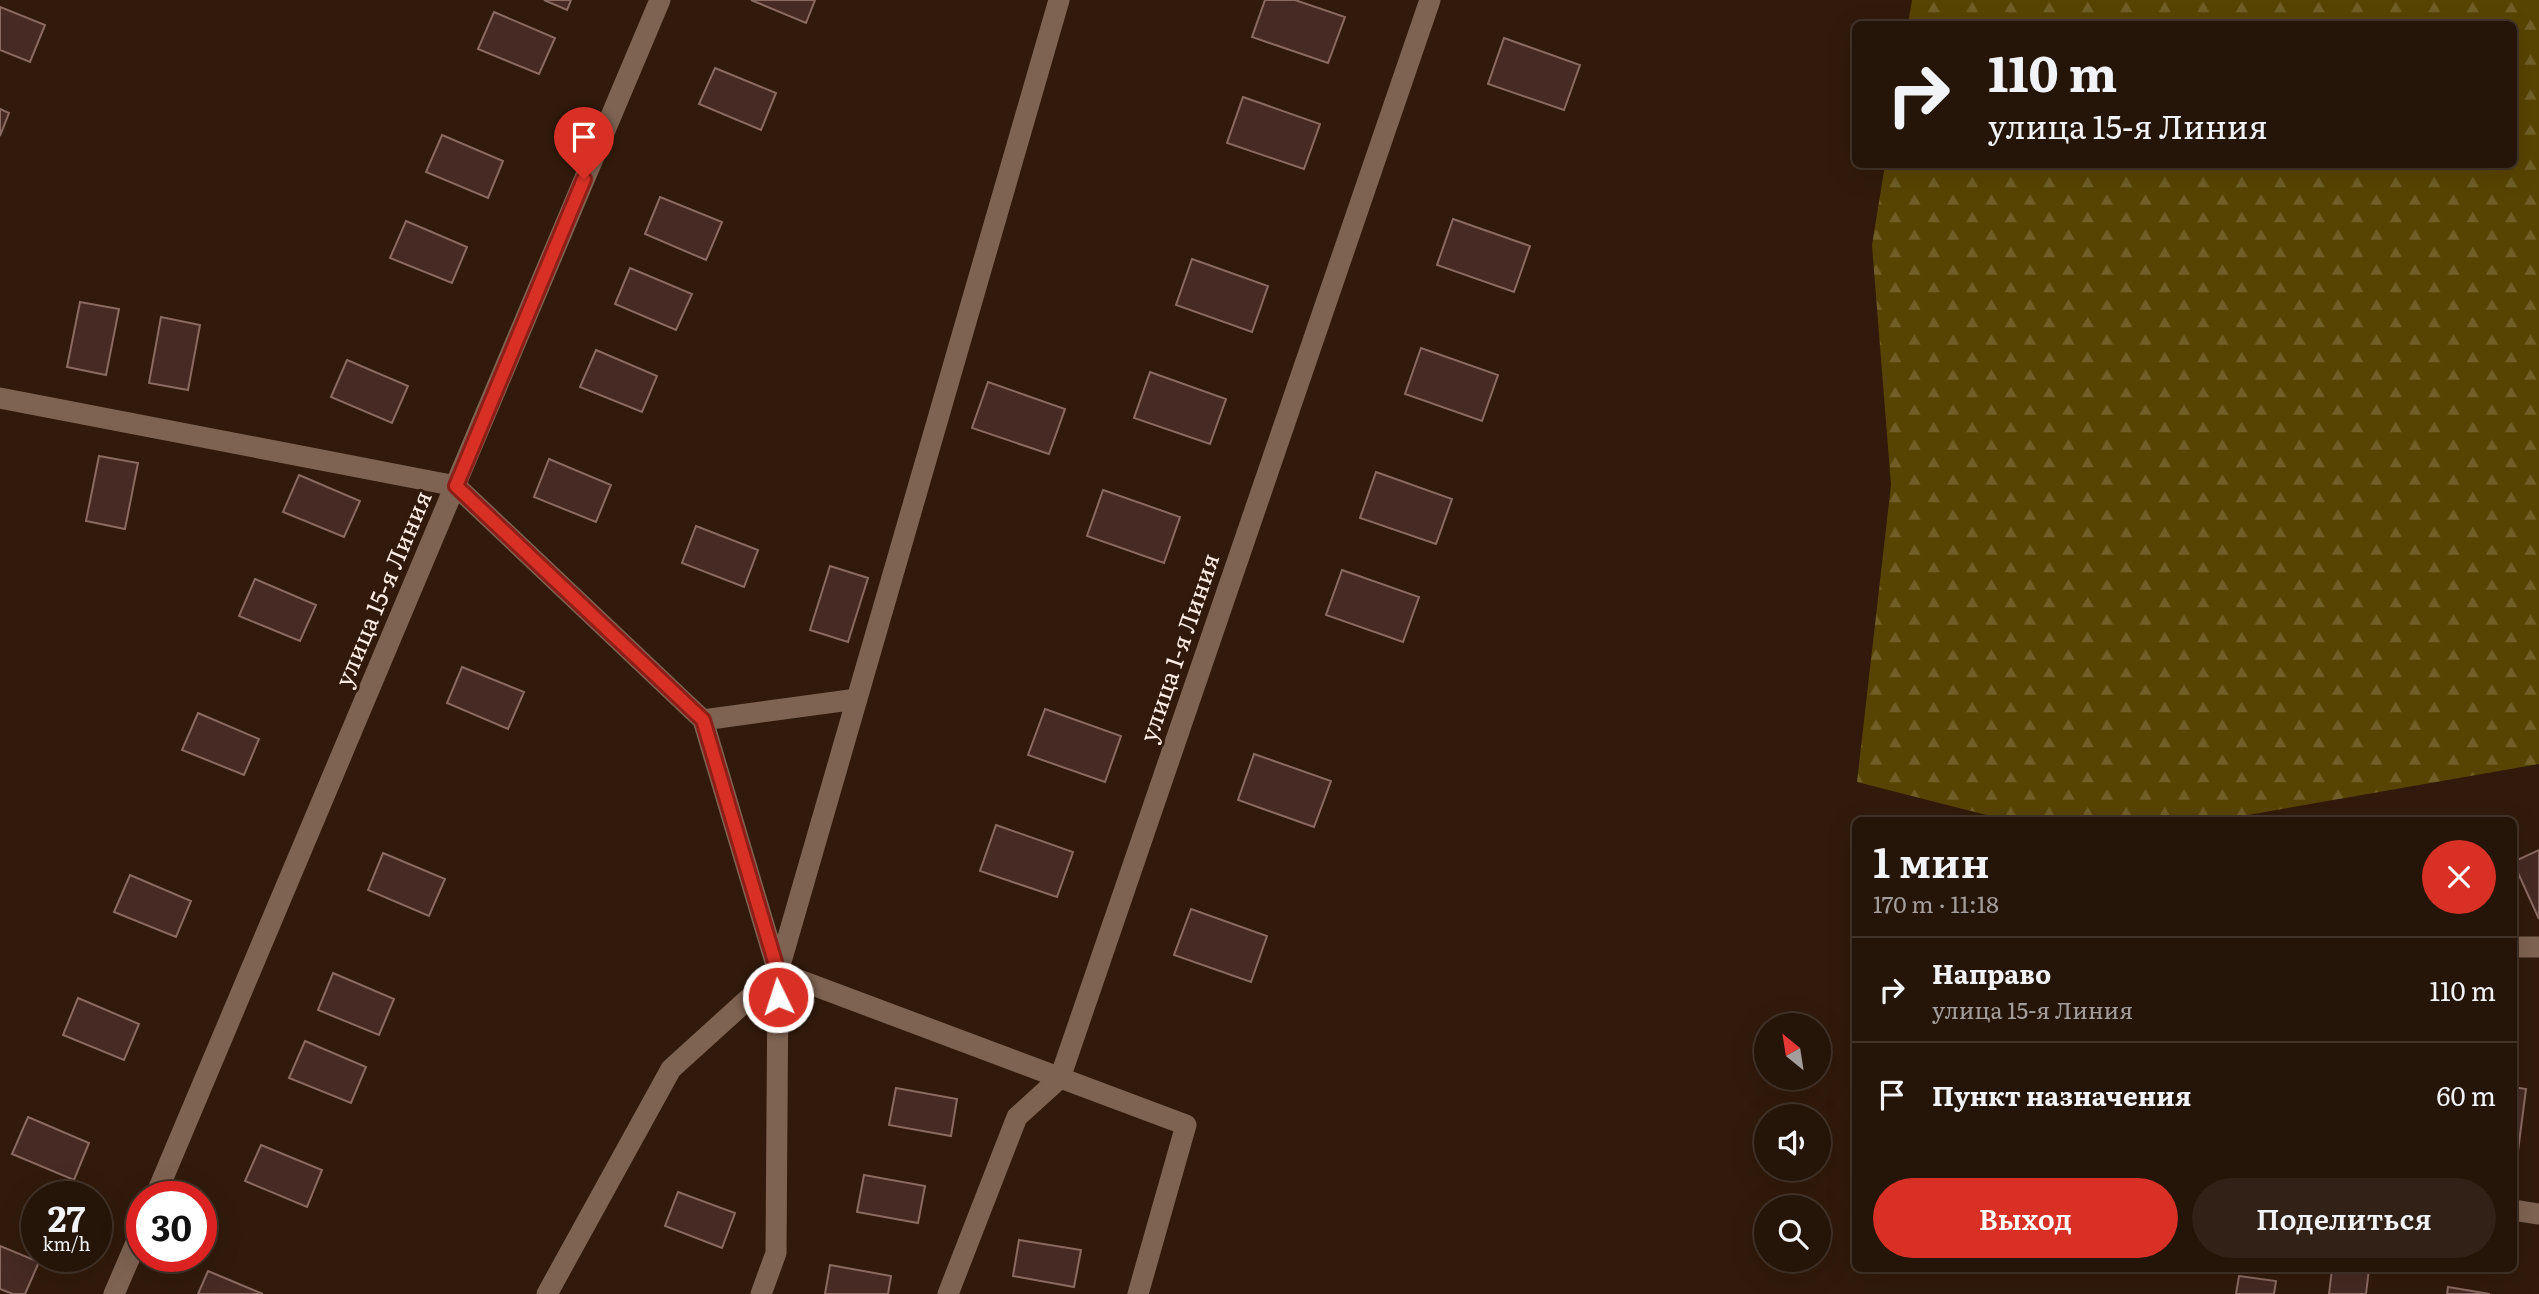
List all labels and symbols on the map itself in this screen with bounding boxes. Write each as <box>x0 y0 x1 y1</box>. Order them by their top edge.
pin <box>554 107 614 179</box>
street label: улица 15-я Линия <box>325 485 439 691</box>
street label: улица 1-я Линия <box>1129 548 1226 746</box>
position arrow <box>741 960 815 1034</box>
north arrow <box>1754 1013 1830 1090</box>
speed limit sign: 30 <box>126 1181 217 1272</box>

